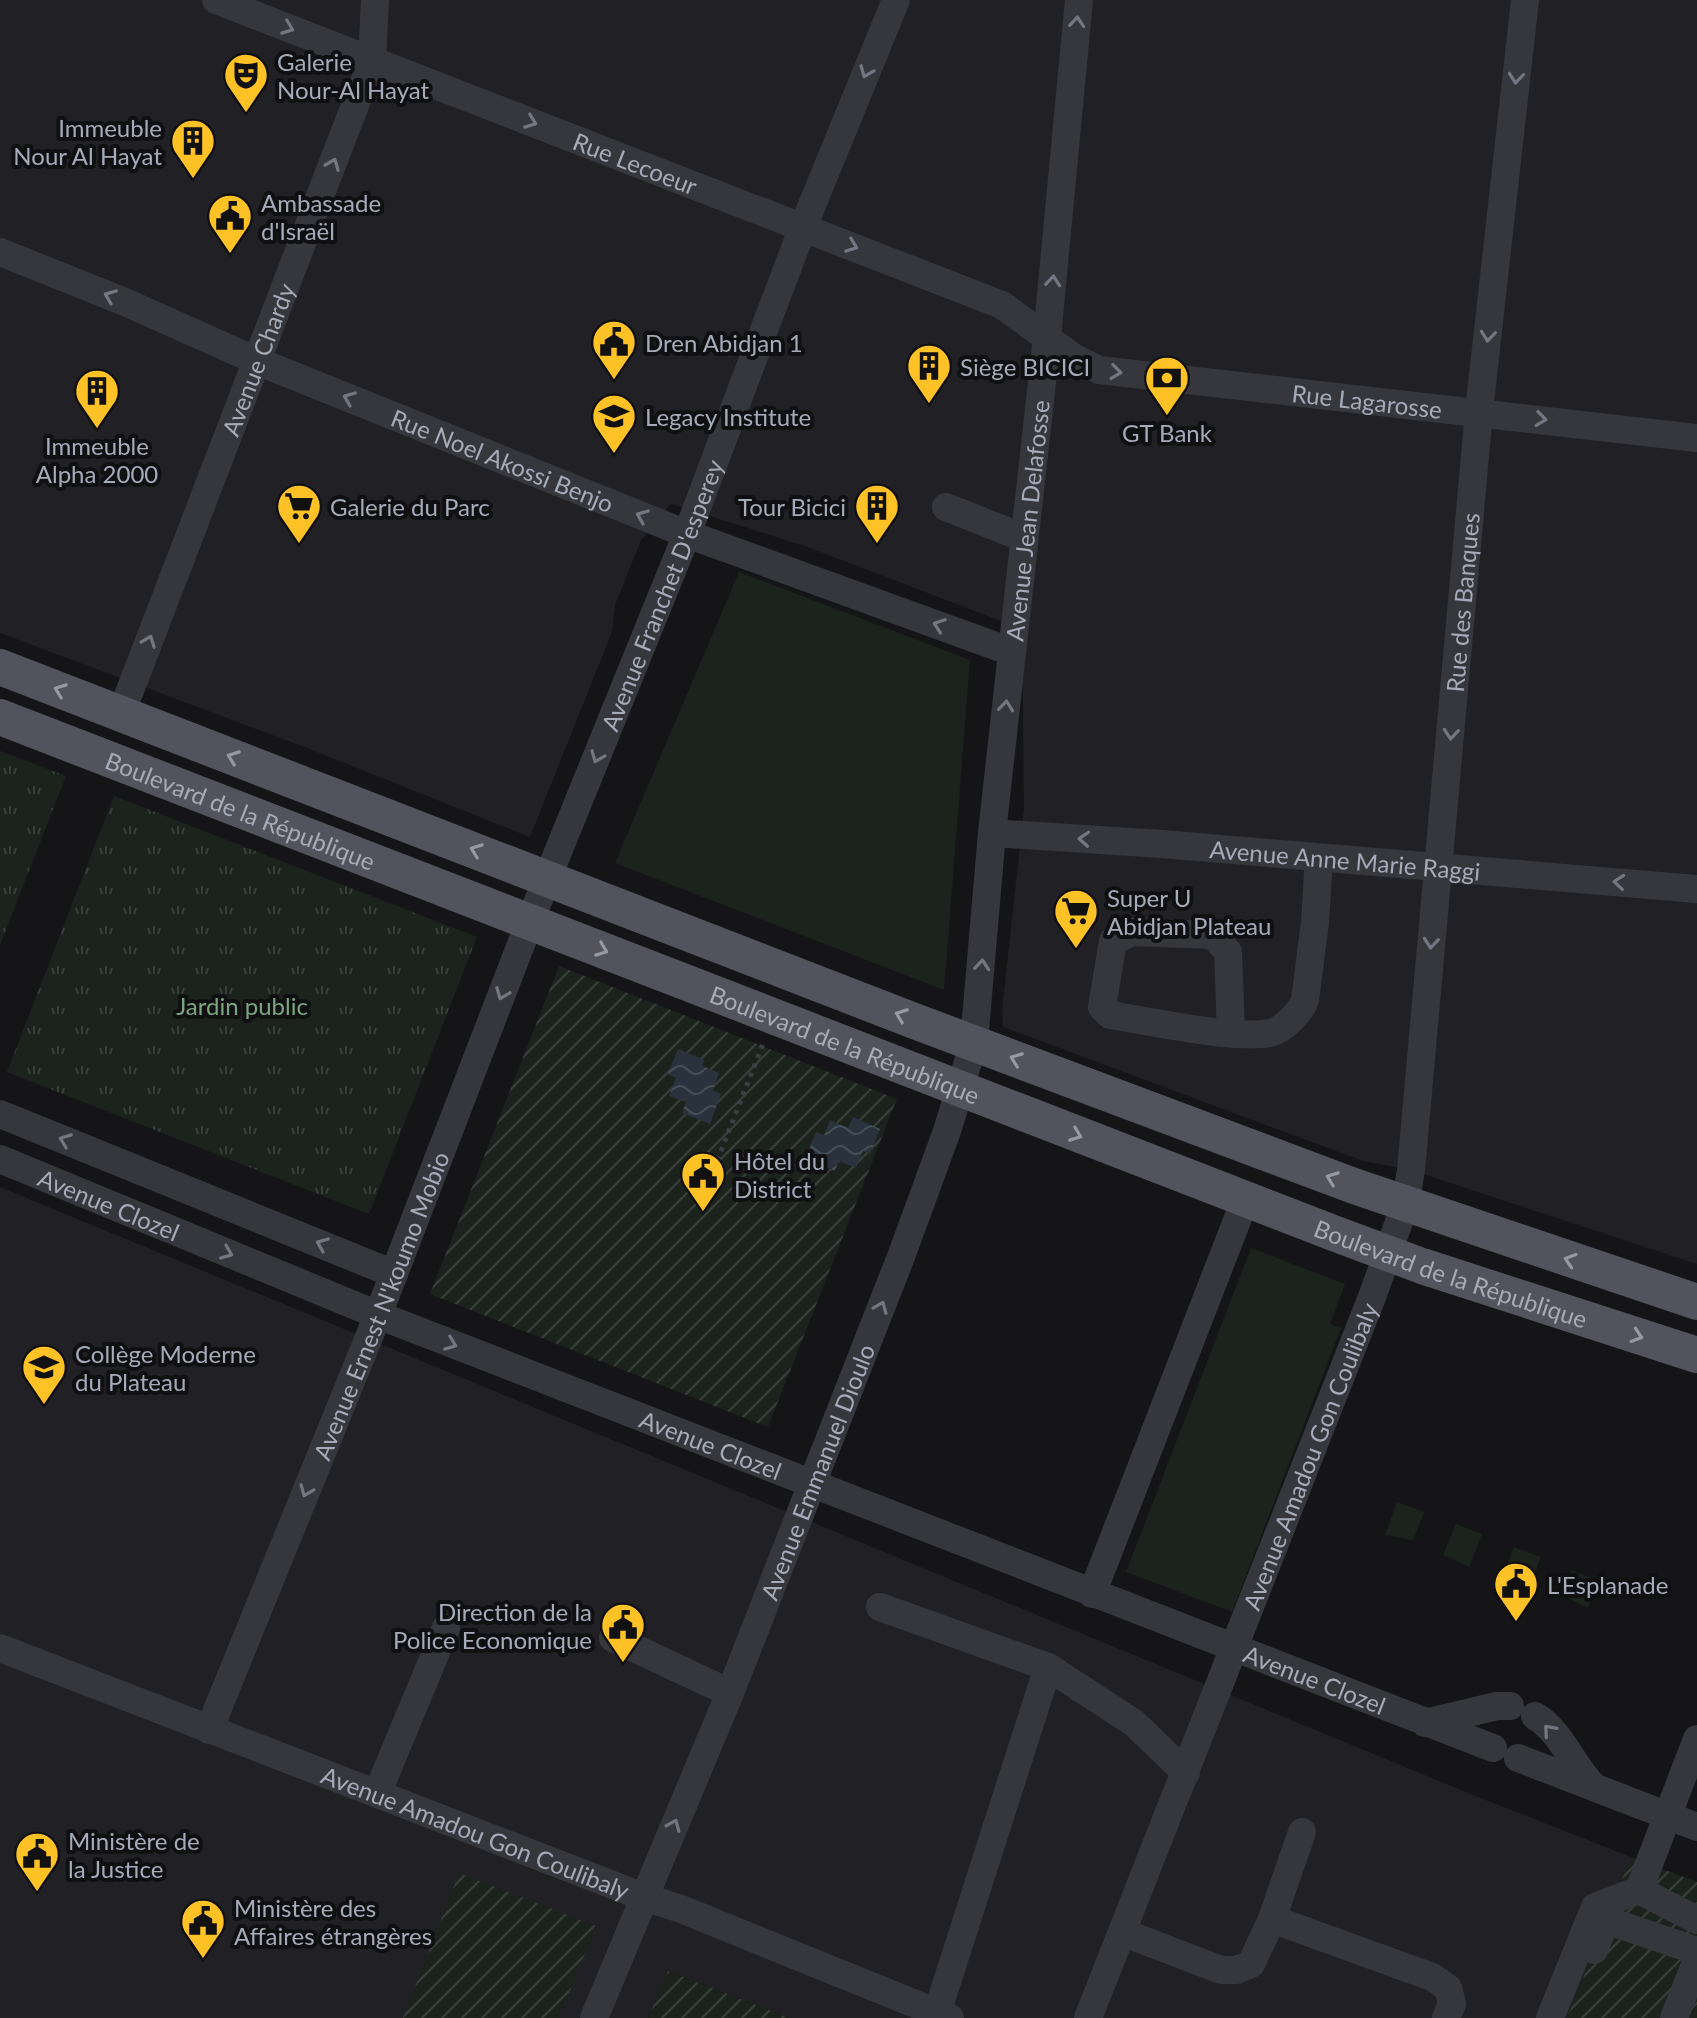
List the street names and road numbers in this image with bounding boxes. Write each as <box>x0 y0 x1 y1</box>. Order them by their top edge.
street label: Rue Lecoeur <box>569 126 702 200</box>
street label: Avenue Chardy <box>215 278 300 440</box>
street label: Rue Lagarosse <box>1291 378 1444 423</box>
street label: Avenue Jean Delafosse <box>999 398 1054 642</box>
street label: Rue Noel Akossi Benjo <box>387 402 618 517</box>
street label: Avenue Franchet D'esperey <box>594 455 729 735</box>
street label: Rue des Banques <box>1439 511 1484 693</box>
street label: Boulevard de la République <box>102 745 380 875</box>
street label: Avenue Anne Marie Raggi <box>1209 834 1481 885</box>
street label: Boulevard de la République <box>706 979 984 1109</box>
street label: Avenue Ernest N'koumo Mobio <box>306 1147 454 1464</box>
street label: Avenue Clozel <box>34 1162 184 1246</box>
street label: Boulevard de la République <box>1310 1213 1591 1333</box>
street label: Avenue Amadou Gon Coulibaly <box>1236 1298 1383 1614</box>
street label: Avenue Emmanuel Dioulo <box>754 1340 880 1604</box>
street label: Avenue Clozel <box>636 1404 786 1485</box>
street label: Avenue Clozel <box>1240 1638 1390 1719</box>
street label: Avenue Amadou Gon Coulibaly <box>318 1759 634 1905</box>

